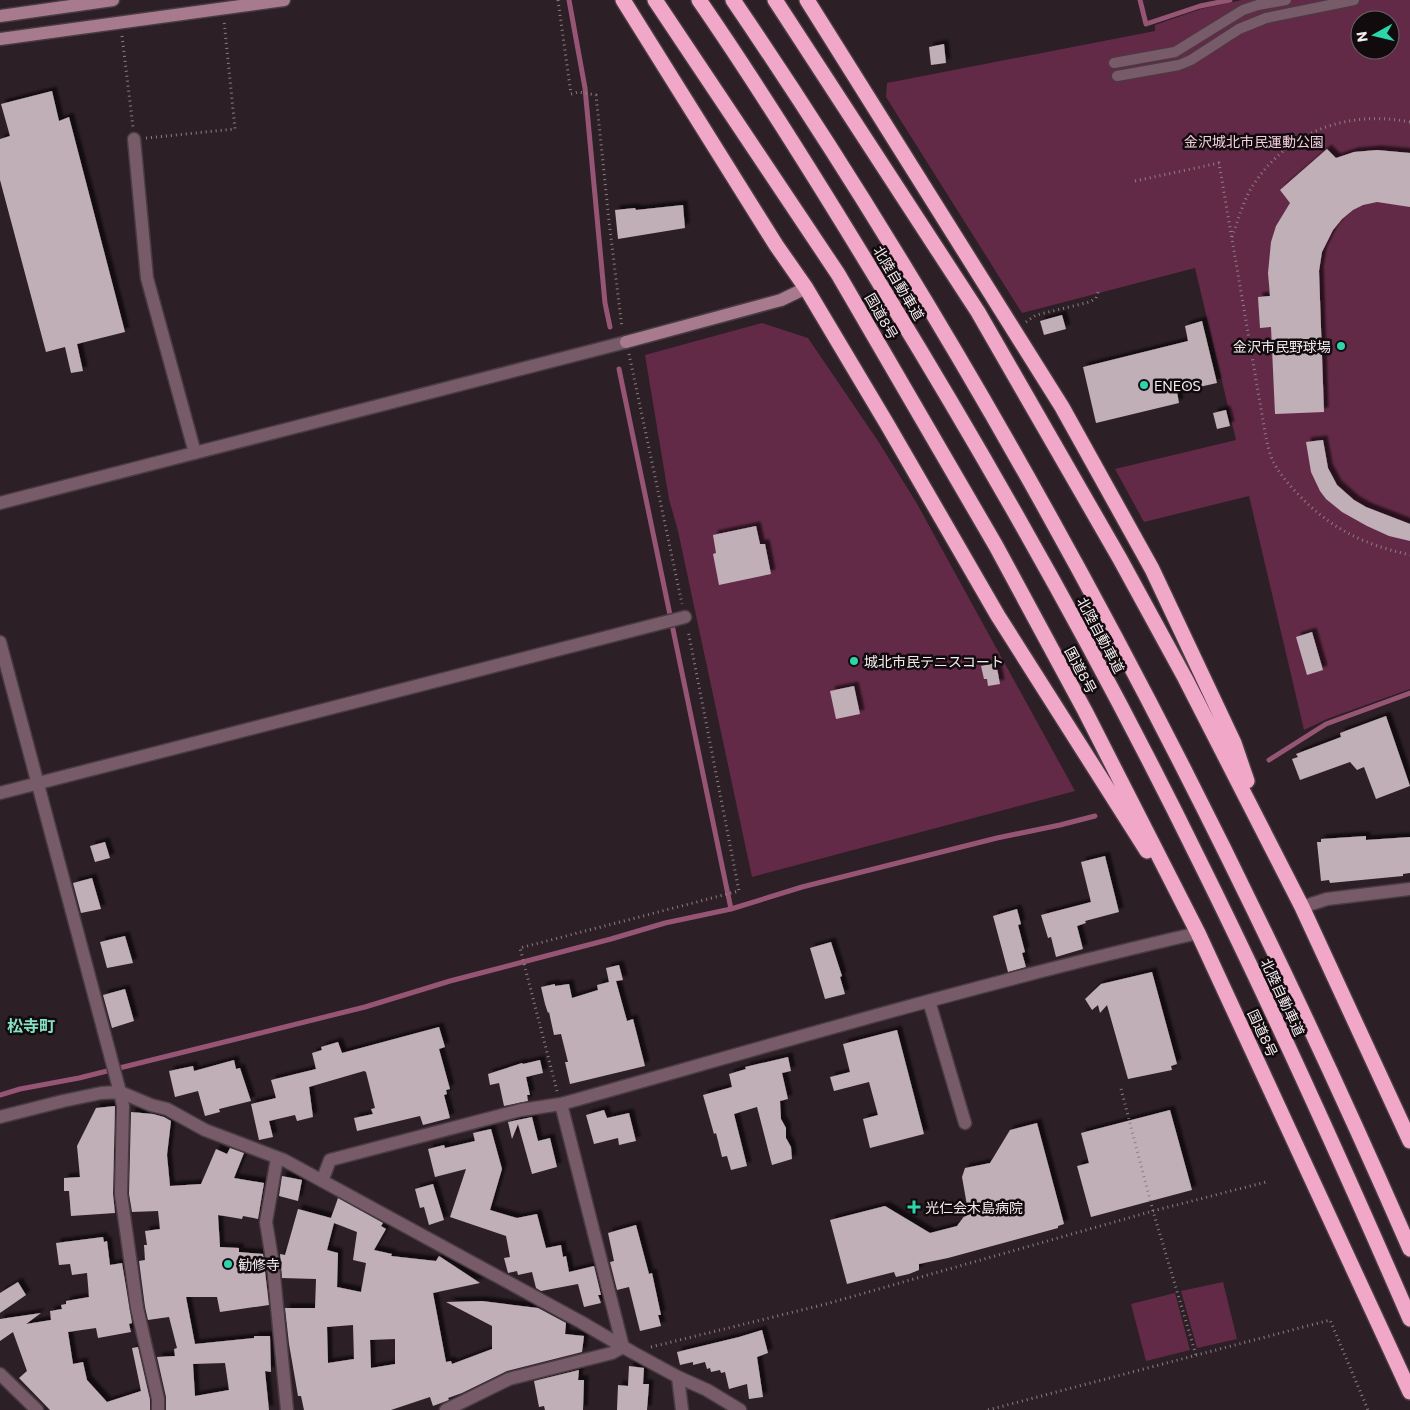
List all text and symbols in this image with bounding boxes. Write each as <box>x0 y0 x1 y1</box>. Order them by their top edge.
north arrow <box>1350 10 1400 60</box>
text: N <box>1352 30 1371 43</box>
park label: 金沢城北市民運動公園 <box>1184 133 1324 150</box>
street label: 北陸自動車道 <box>870 243 928 323</box>
street label: 国道8号 <box>862 290 902 342</box>
place label: 金沢市民野球場 <box>1233 338 1331 355</box>
marker: 金沢市民野球場 <box>1335 340 1347 352</box>
place label: ENEOS <box>1154 377 1201 394</box>
marker: ENEOS <box>1138 379 1150 391</box>
street label: 北陸自動車道 <box>1074 594 1128 676</box>
street label: 国道8号 <box>1062 644 1100 696</box>
place label: 城北市民テニスコート <box>864 653 1004 670</box>
marker: 城北市民テニスコート <box>848 655 860 667</box>
street label: 北陸自動車道 <box>1258 955 1308 1039</box>
street label: 国道8号 <box>1245 1007 1281 1059</box>
district label: 松寺町 <box>7 1016 55 1035</box>
place label: 光仁会木島病院 <box>925 1199 1023 1216</box>
marker: 光仁会木島病院 <box>907 1200 921 1214</box>
place label: 勧修寺 <box>238 1256 280 1273</box>
marker: 勧修寺 <box>222 1258 234 1270</box>

